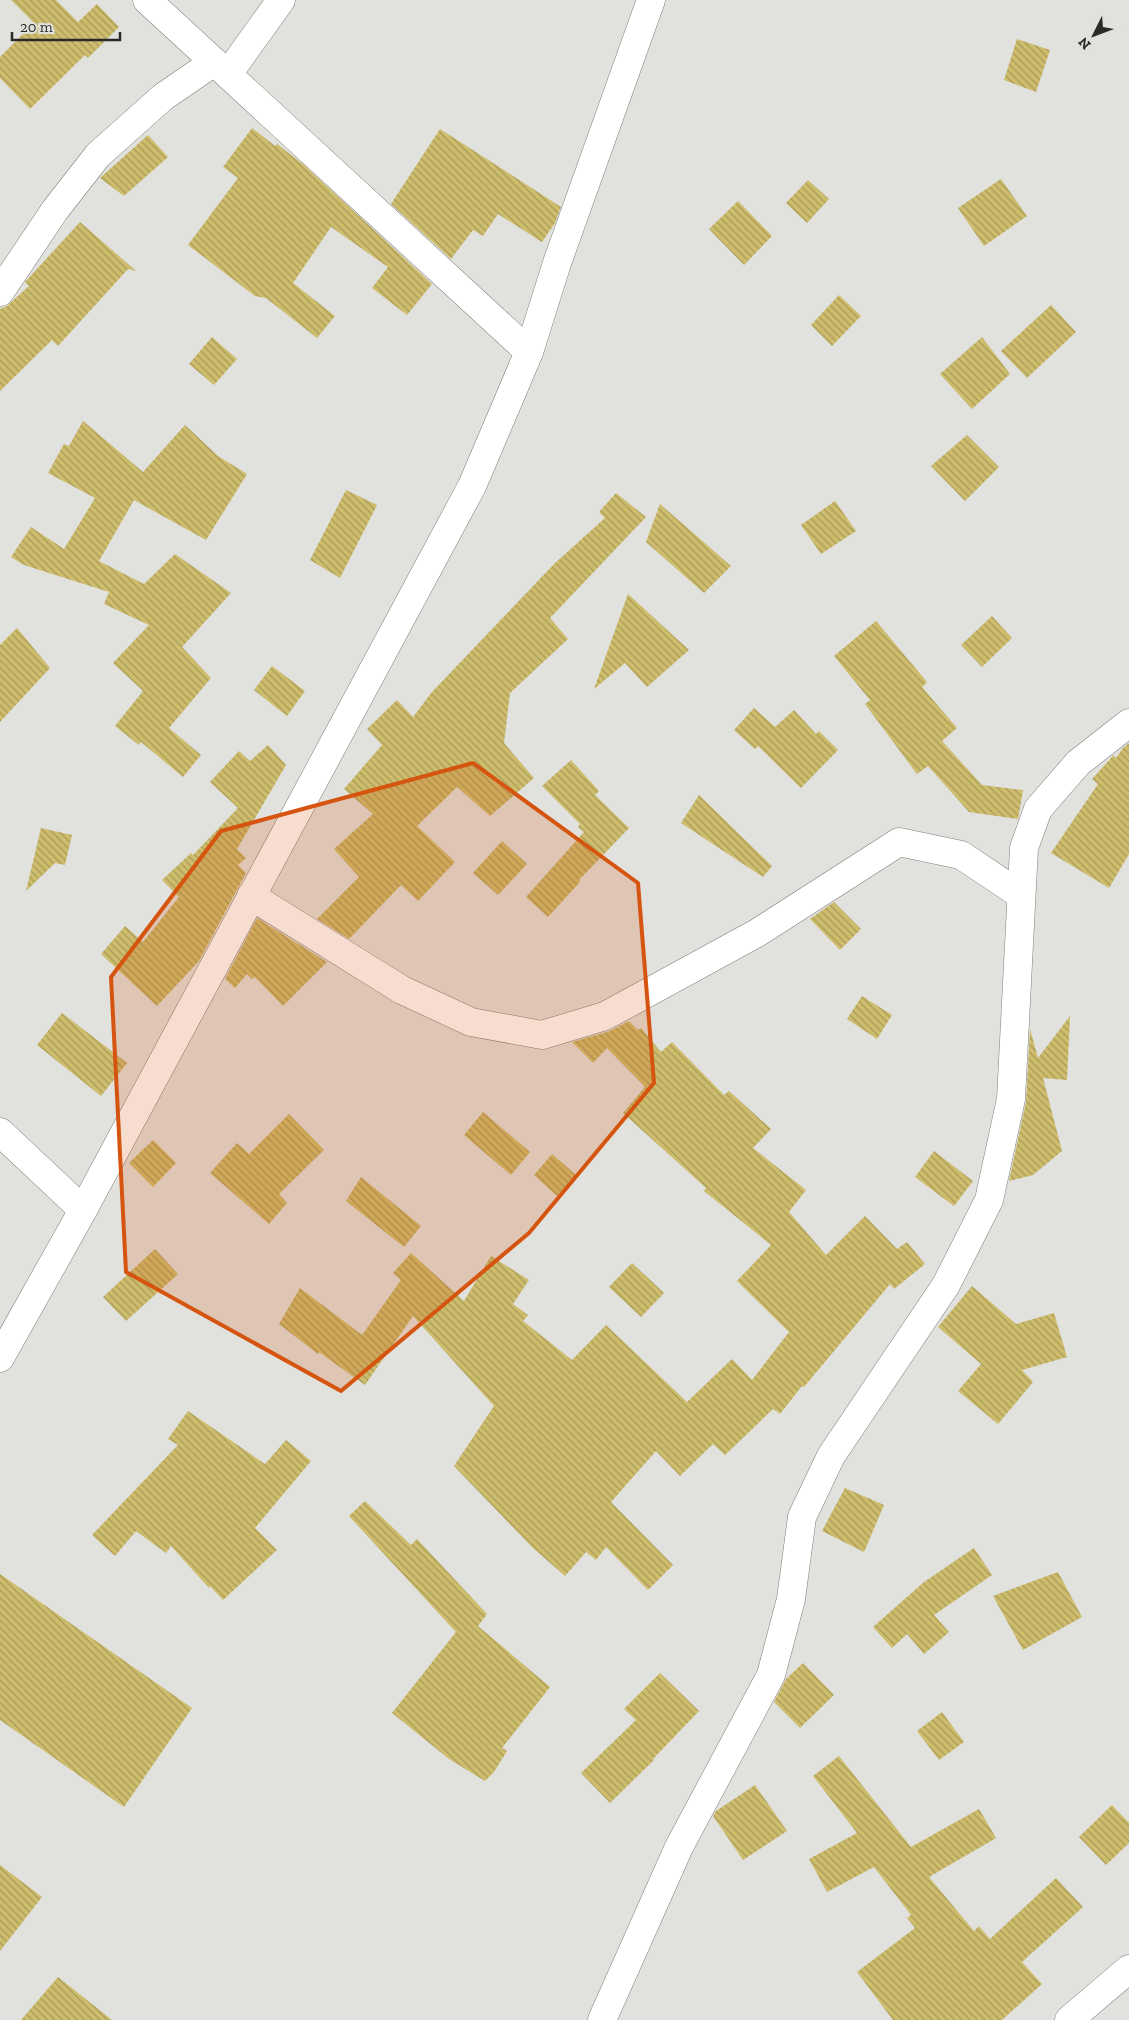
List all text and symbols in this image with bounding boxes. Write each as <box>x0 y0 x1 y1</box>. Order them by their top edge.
scale bar <box>12 10 120 42</box>
north arrow <box>1069 10 1119 60</box>
text: 20 m <box>20 18 53 36</box>
text: N <box>1075 33 1095 53</box>

